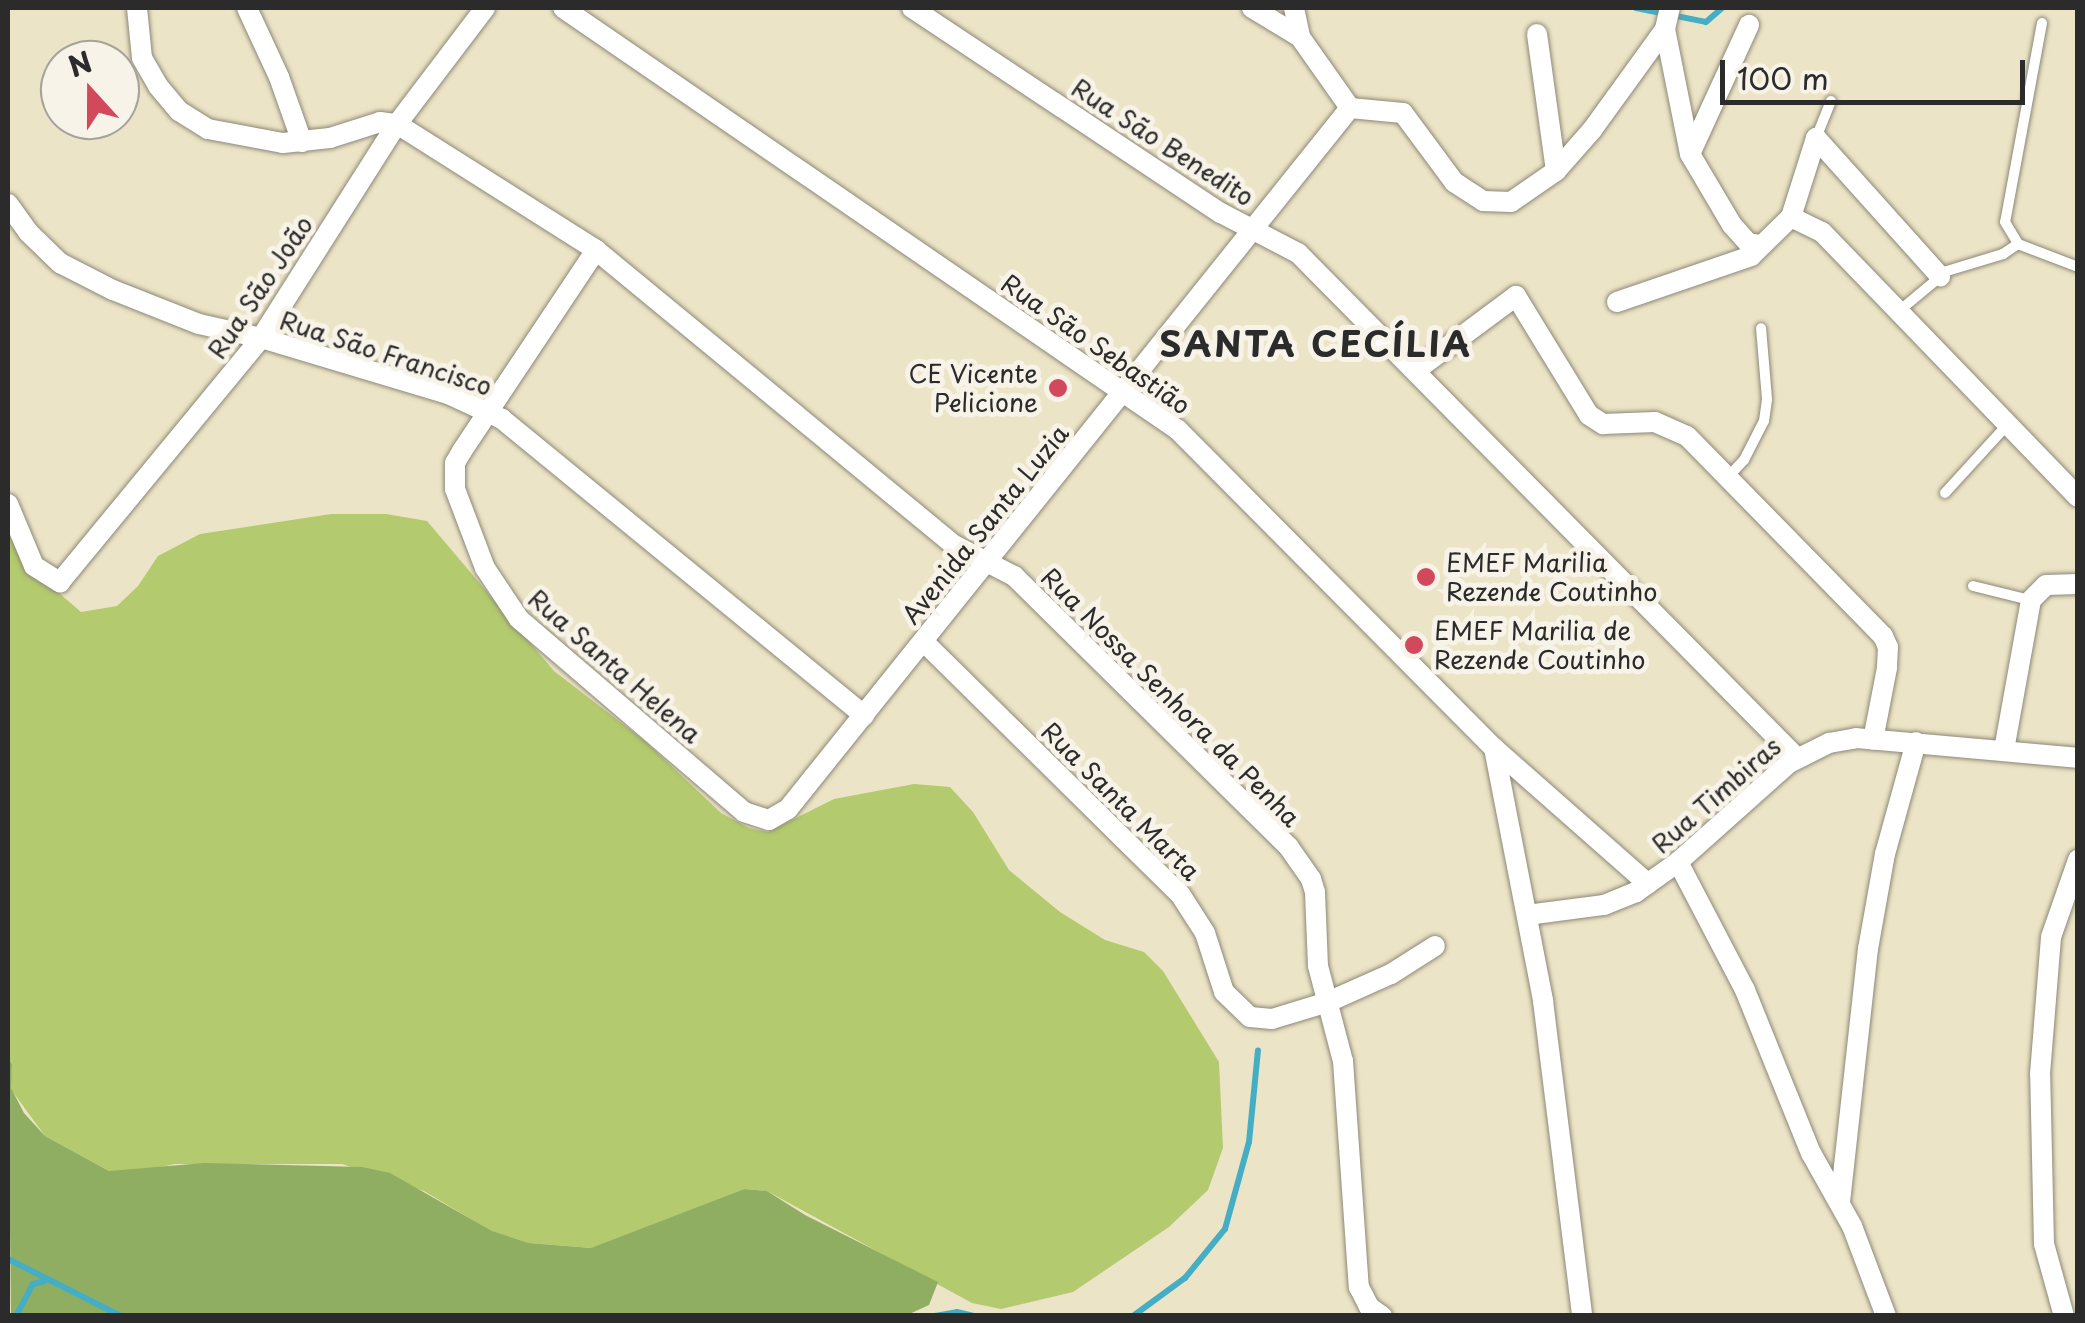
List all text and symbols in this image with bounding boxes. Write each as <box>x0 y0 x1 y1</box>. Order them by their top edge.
text: N <box>62 39 98 87</box>
north arrow <box>40 40 140 140</box>
scale bar <box>1725 40 2030 102</box>
text: 100 m <box>1737 55 1829 100</box>
street label: Rua São Benedito <box>1066 71 1260 213</box>
street label: Rua São João <box>201 210 319 364</box>
street label: Rua São Sebastião <box>996 267 1196 421</box>
street label: Rua São Francisco <box>275 304 497 402</box>
district label: SANTA CECÍLIA <box>1160 322 1472 364</box>
place label: CE Vicente Pelicione <box>906 359 1038 418</box>
marker: CE Vicente Pelicione <box>1047 377 1069 399</box>
street label: Avenida Santa Luzia <box>896 419 1074 629</box>
place label: EMEF Marilia Rezende Coutinho <box>1446 548 1659 607</box>
street label: Rua Nossa Senhora da Penha <box>1035 561 1307 833</box>
marker: EMEF Marilia Rezende Coutinho <box>1415 566 1437 588</box>
street label: Rua Santa Helena <box>523 583 707 749</box>
place label: EMEF Marilia de Rezende Coutinho <box>1434 616 1647 675</box>
marker: EMEF Marilia de Rezende Coutinho <box>1403 634 1425 656</box>
street label: Rua Santa Marta <box>1035 715 1207 887</box>
street label: Rua Timbiras <box>1645 731 1787 859</box>

